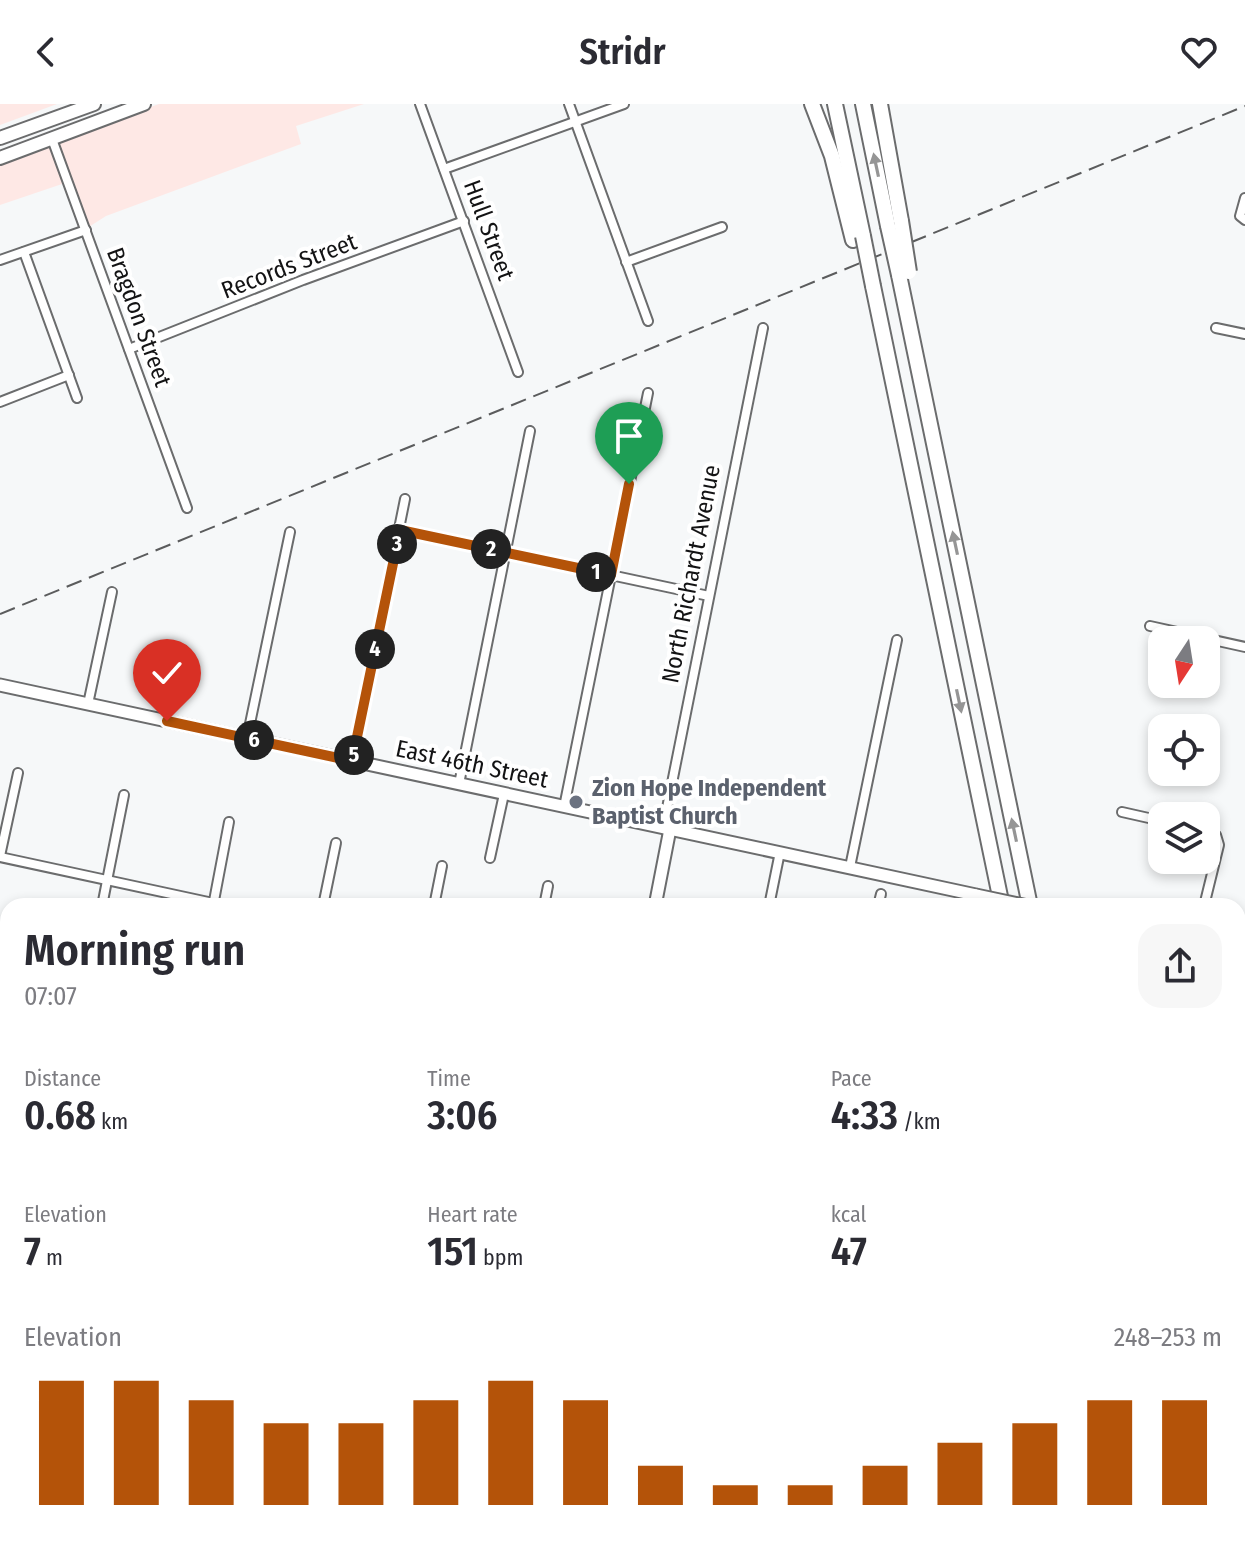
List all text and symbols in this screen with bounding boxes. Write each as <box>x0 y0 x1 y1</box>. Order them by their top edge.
icon: back <box>24 30 68 74</box>
text: Stridr <box>580 30 665 74</box>
icon: heart <box>1177 30 1221 74</box>
one-way arrow <box>869 152 882 177</box>
street label: Hull Street <box>458 176 520 284</box>
street label: Records Street <box>217 227 361 305</box>
street label: Bragdon Street <box>101 244 177 391</box>
pin <box>595 402 663 484</box>
icon: arrive <box>607 414 651 458</box>
street label: North Richardt Avenue <box>656 463 726 685</box>
pin: 3 <box>377 524 417 564</box>
pin: 2 <box>471 529 511 569</box>
text: 3 <box>392 530 402 557</box>
one-way arrow <box>948 530 961 555</box>
text: 2 <box>486 535 496 562</box>
pin: 1 <box>576 552 616 592</box>
text: 1 <box>591 558 601 585</box>
north arrow <box>1148 626 1220 698</box>
map controls <box>1148 626 1220 874</box>
pin: 4 <box>355 629 395 669</box>
text: 4 <box>369 635 381 662</box>
pin <box>133 639 201 721</box>
icon: check <box>145 651 189 695</box>
one-way arrow <box>953 689 966 714</box>
button: locate <box>1148 714 1220 786</box>
pin: 6 <box>234 720 274 760</box>
text: 6 <box>248 726 260 753</box>
street label: East 46th Street <box>393 734 551 794</box>
pin: 5 <box>334 735 374 775</box>
text: 5 <box>349 741 359 768</box>
place label: Zion Hope Independent Baptist Church <box>592 774 827 830</box>
marker: Zion Hope Independent Baptist Church <box>567 793 585 811</box>
button: layers <box>1148 802 1220 874</box>
one-way arrow <box>1007 817 1020 842</box>
text: Morning run <box>24 924 245 977</box>
button: share <box>1138 924 1222 1008</box>
text: 07:07 <box>24 981 77 1012</box>
text: Distance <box>24 1065 101 1092</box>
text: Time <box>427 1065 471 1092</box>
text: Pace <box>831 1065 872 1092</box>
text: 0.68 <box>24 1092 96 1140</box>
text: 3:06 <box>427 1092 497 1140</box>
text: 4:33 <box>831 1092 898 1140</box>
text: km <box>96 1108 128 1135</box>
text: /km <box>898 1108 941 1135</box>
text: Elevation <box>24 1201 107 1228</box>
text: Heart rate <box>427 1201 518 1228</box>
text: kcal <box>831 1201 866 1228</box>
text: 7 <box>24 1228 41 1276</box>
text: 151 <box>427 1228 478 1276</box>
text: 47 <box>831 1228 867 1276</box>
text: m <box>41 1244 63 1271</box>
text: bpm <box>478 1244 523 1271</box>
text: Elevation <box>24 1322 122 1353</box>
text: 248–253 m <box>1114 1322 1222 1353</box>

